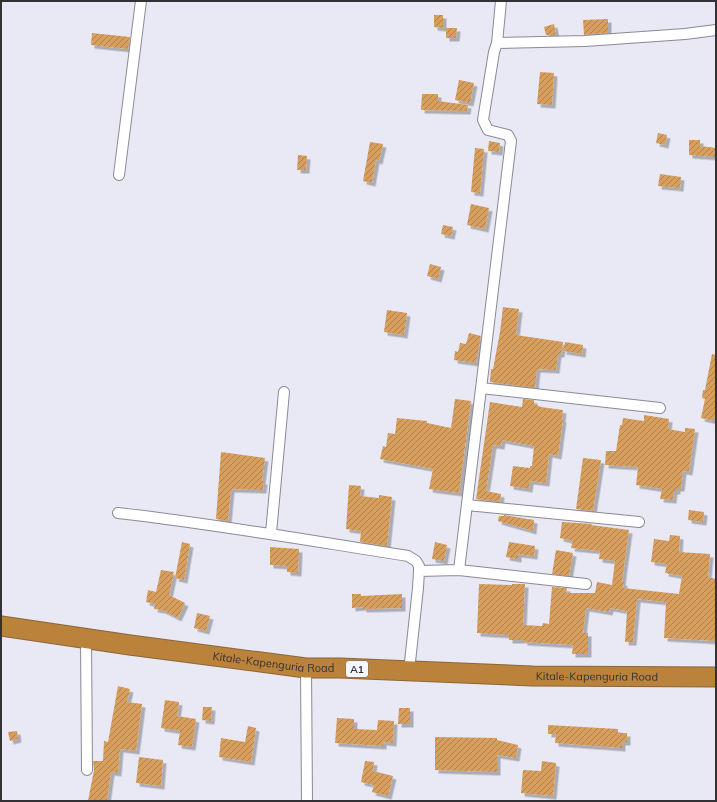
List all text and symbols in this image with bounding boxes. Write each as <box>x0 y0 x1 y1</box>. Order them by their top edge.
street label: Kitale-Kapenguria Road <box>212 649 334 675</box>
road number: A1 <box>346 661 368 677</box>
street label: Kitale-Kapenguria Road <box>536 669 658 684</box>

